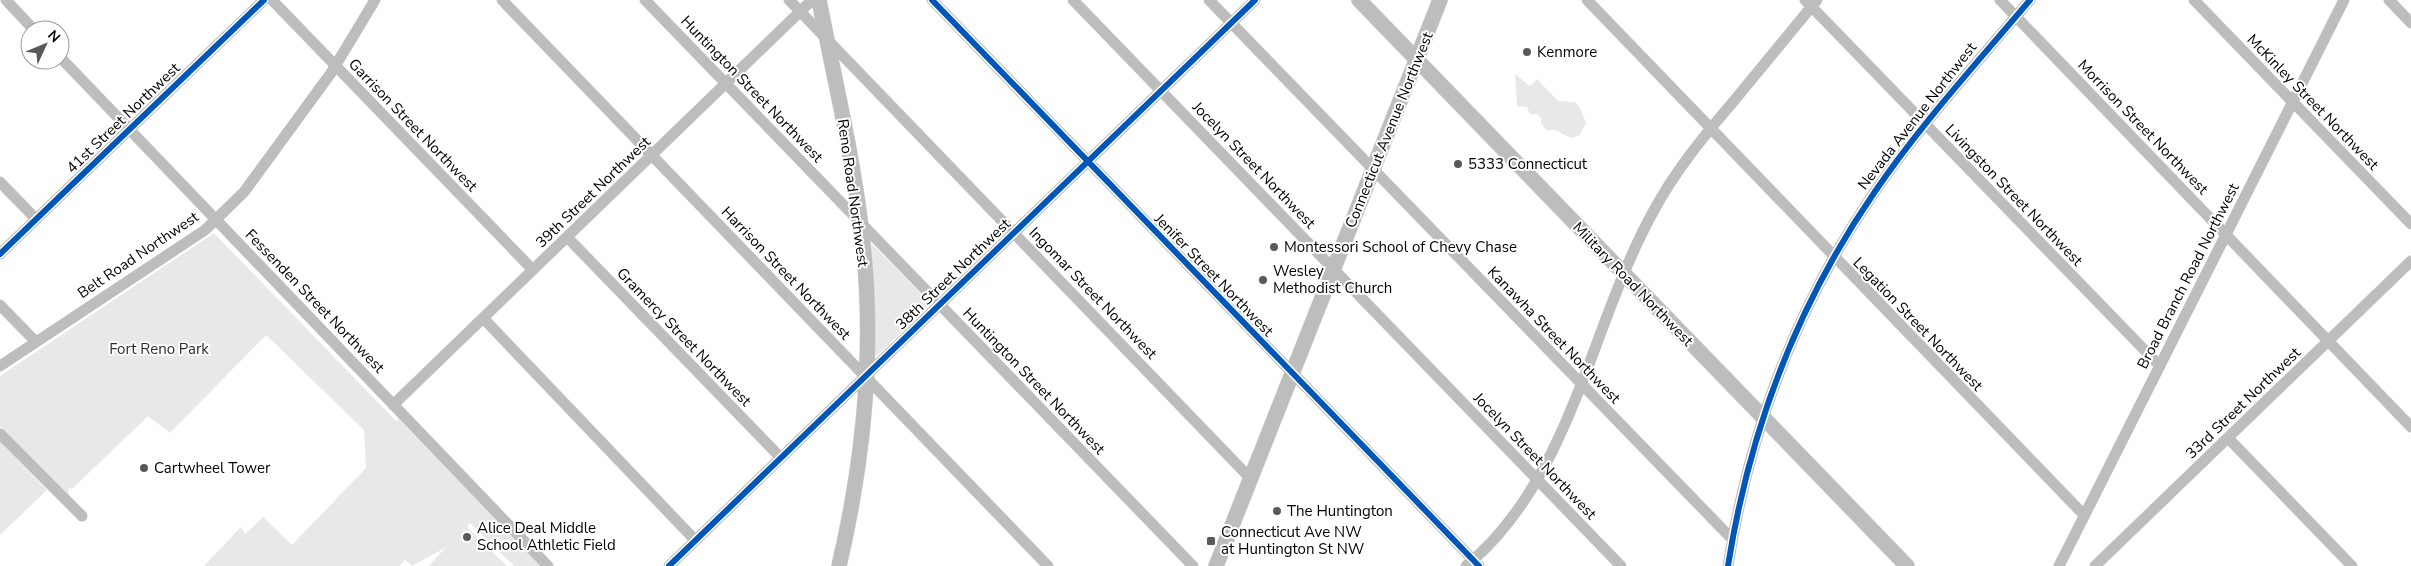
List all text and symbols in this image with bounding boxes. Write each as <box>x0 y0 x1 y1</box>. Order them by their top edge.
street label: Huntington Street Northwest <box>676 11 828 167</box>
north arrow <box>20 20 70 70</box>
text: N <box>44 26 64 47</box>
street label: Connecticut Avenue Northwest <box>1340 28 1438 231</box>
street label: McKinley Street Northwest <box>2243 30 2384 175</box>
street label: Nevada Avenue Northwest <box>1853 38 1981 194</box>
place label: Kenmore <box>1537 42 1597 62</box>
marker: Kenmore <box>1521 46 1533 58</box>
street label: Garrison Street Northwest <box>344 54 482 196</box>
street label: Morrison Street Northwest <box>2073 55 2213 199</box>
street label: 41st Street Northwest <box>62 58 185 178</box>
street label: Jocelyn Street Northwest <box>1187 97 1320 233</box>
street label: Reno Road Northwest <box>833 118 873 269</box>
street label: Livingston Street Northwest <box>1941 120 2088 271</box>
street label: 39th Street Northwest <box>531 131 655 252</box>
place label: 5333 Connecticut <box>1468 154 1588 174</box>
marker: 5333 Connecticut <box>1452 158 1464 170</box>
street label: Broad Branch Road Northwest <box>2132 179 2244 372</box>
street label: Harrison Street Northwest <box>717 202 856 345</box>
street label: Belt Road Northwest <box>74 207 203 303</box>
street label: Jenifer Street Northwest <box>1149 209 1278 341</box>
street label: 38th Street Northwest <box>891 213 1015 334</box>
street label: Military Road Northwest <box>1568 218 1698 351</box>
street label: Ingomar Street Northwest <box>1025 223 1162 364</box>
street label: Fessenden Street Northwest <box>241 225 390 378</box>
place label: Montessori School of Chevy Chase <box>1284 237 1517 257</box>
marker: Montessori School of Chevy Chase <box>1268 241 1280 253</box>
street label: Legation Street Northwest <box>1849 253 1988 396</box>
place label: Wesley Methodist Church <box>1273 261 1392 298</box>
street label: Kanawha Street Northwest <box>1483 262 1625 408</box>
street label: Gramercy Street Northwest <box>612 263 756 411</box>
marker: Wesley Methodist Church <box>1257 274 1269 286</box>
street label: Huntington Street Northwest <box>958 303 1110 459</box>
park label: Fort Reno Park <box>109 339 209 359</box>
street label: 33rd Street Northwest <box>2181 342 2305 463</box>
street label: Jocelyn Street Northwest <box>1468 388 1601 524</box>
place label: Cartwheel Tower <box>154 458 271 478</box>
marker: Cartwheel Tower <box>138 462 150 474</box>
place label: The Huntington <box>1287 501 1393 521</box>
marker: The Huntington <box>1271 505 1283 517</box>
place label: Alice Deal Middle School Athletic Field <box>477 518 616 555</box>
place label: Connecticut Ave NW at Huntington St NW <box>1221 522 1365 559</box>
marker: Alice Deal Middle School Athletic Field <box>461 531 473 543</box>
marker: Connecticut Ave NW at Huntington St NW <box>1205 535 1217 547</box>

